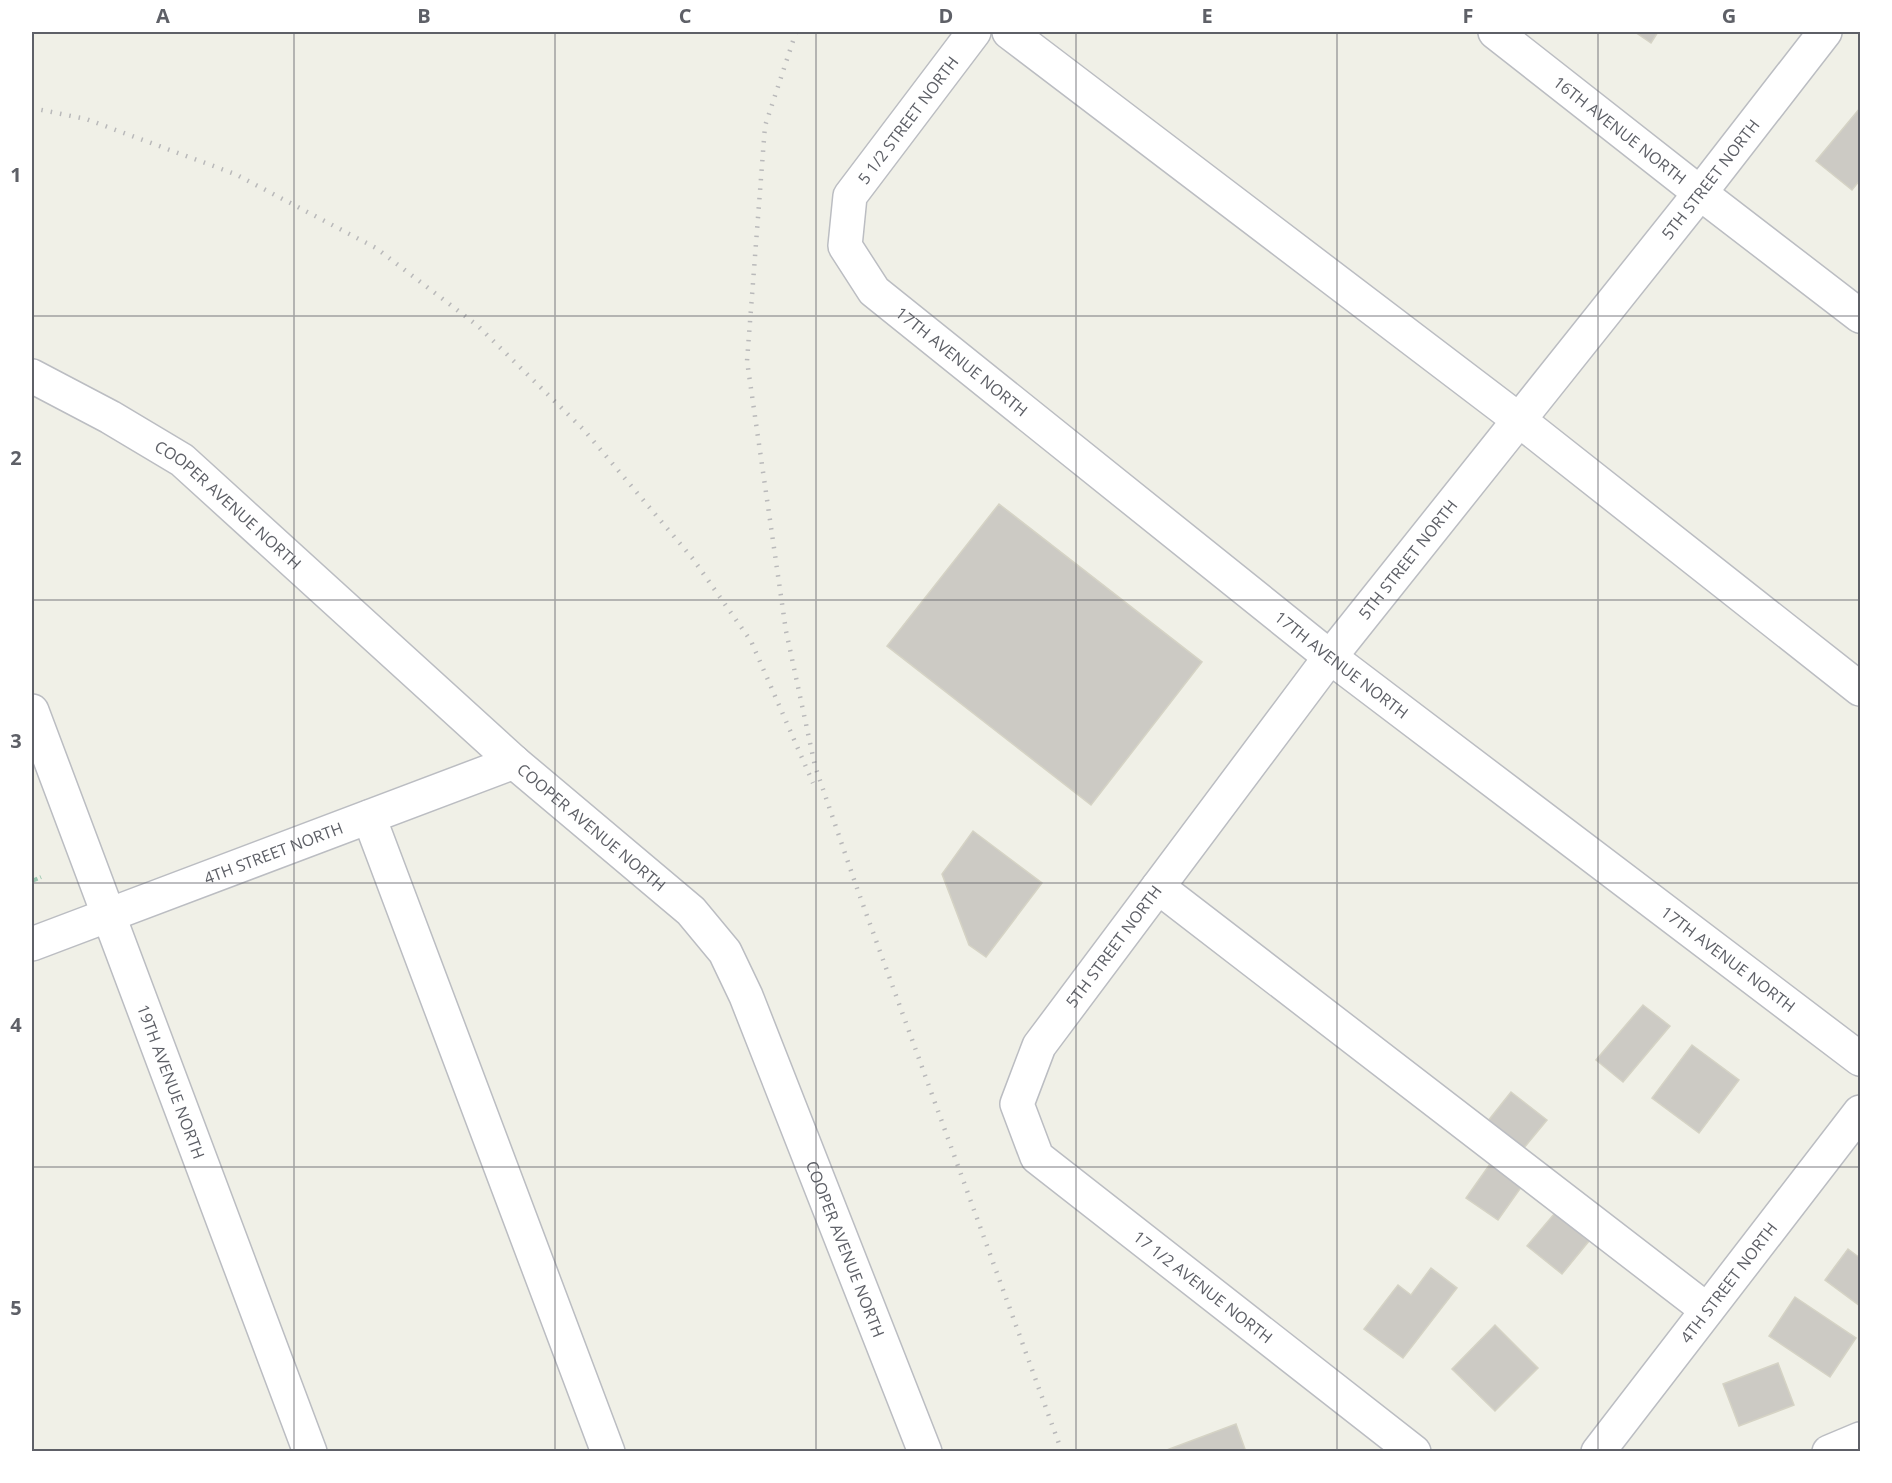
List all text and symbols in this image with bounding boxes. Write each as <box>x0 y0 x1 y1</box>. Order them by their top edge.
text: A <box>156 2 170 29</box>
text: B <box>417 2 431 29</box>
text: C <box>679 2 692 29</box>
text: D <box>939 2 953 29</box>
text: E <box>1201 2 1213 29</box>
text: F <box>1463 2 1473 29</box>
text: G <box>1722 2 1736 29</box>
street label: 5 1/2 STREET NORTH <box>853 52 963 188</box>
street label: 16TH AVENUE NORTH <box>1549 71 1691 189</box>
street label: 5TH STREET NORTH <box>1656 114 1764 244</box>
text: 1 <box>10 161 22 188</box>
street label: 17TH AVENUE NORTH <box>891 302 1032 421</box>
street label: COOPER AVENUE NORTH <box>151 435 306 574</box>
text: 2 <box>10 444 22 471</box>
street label: 5TH STREET NORTH <box>1353 495 1462 624</box>
street label: 17TH AVENUE NORTH <box>1270 606 1413 724</box>
text: 3 <box>10 727 22 754</box>
street label: COOPER AVENUE NORTH <box>512 758 670 896</box>
street label: 4TH STREET NORTH <box>201 817 346 889</box>
street label: 5TH STREET NORTH <box>1061 881 1167 1012</box>
street label: 17TH AVENUE NORTH <box>1657 901 1800 1017</box>
street label: 19TH AVENUE NORTH <box>132 1001 210 1162</box>
text: 4 <box>10 1011 22 1038</box>
street label: COOPER AVENUE NORTH <box>801 1158 890 1340</box>
street label: 4TH STREET NORTH <box>1675 1218 1782 1347</box>
street label: 17 1/2 AVENUE NORTH <box>1129 1226 1277 1348</box>
text: 5 <box>10 1294 22 1321</box>

